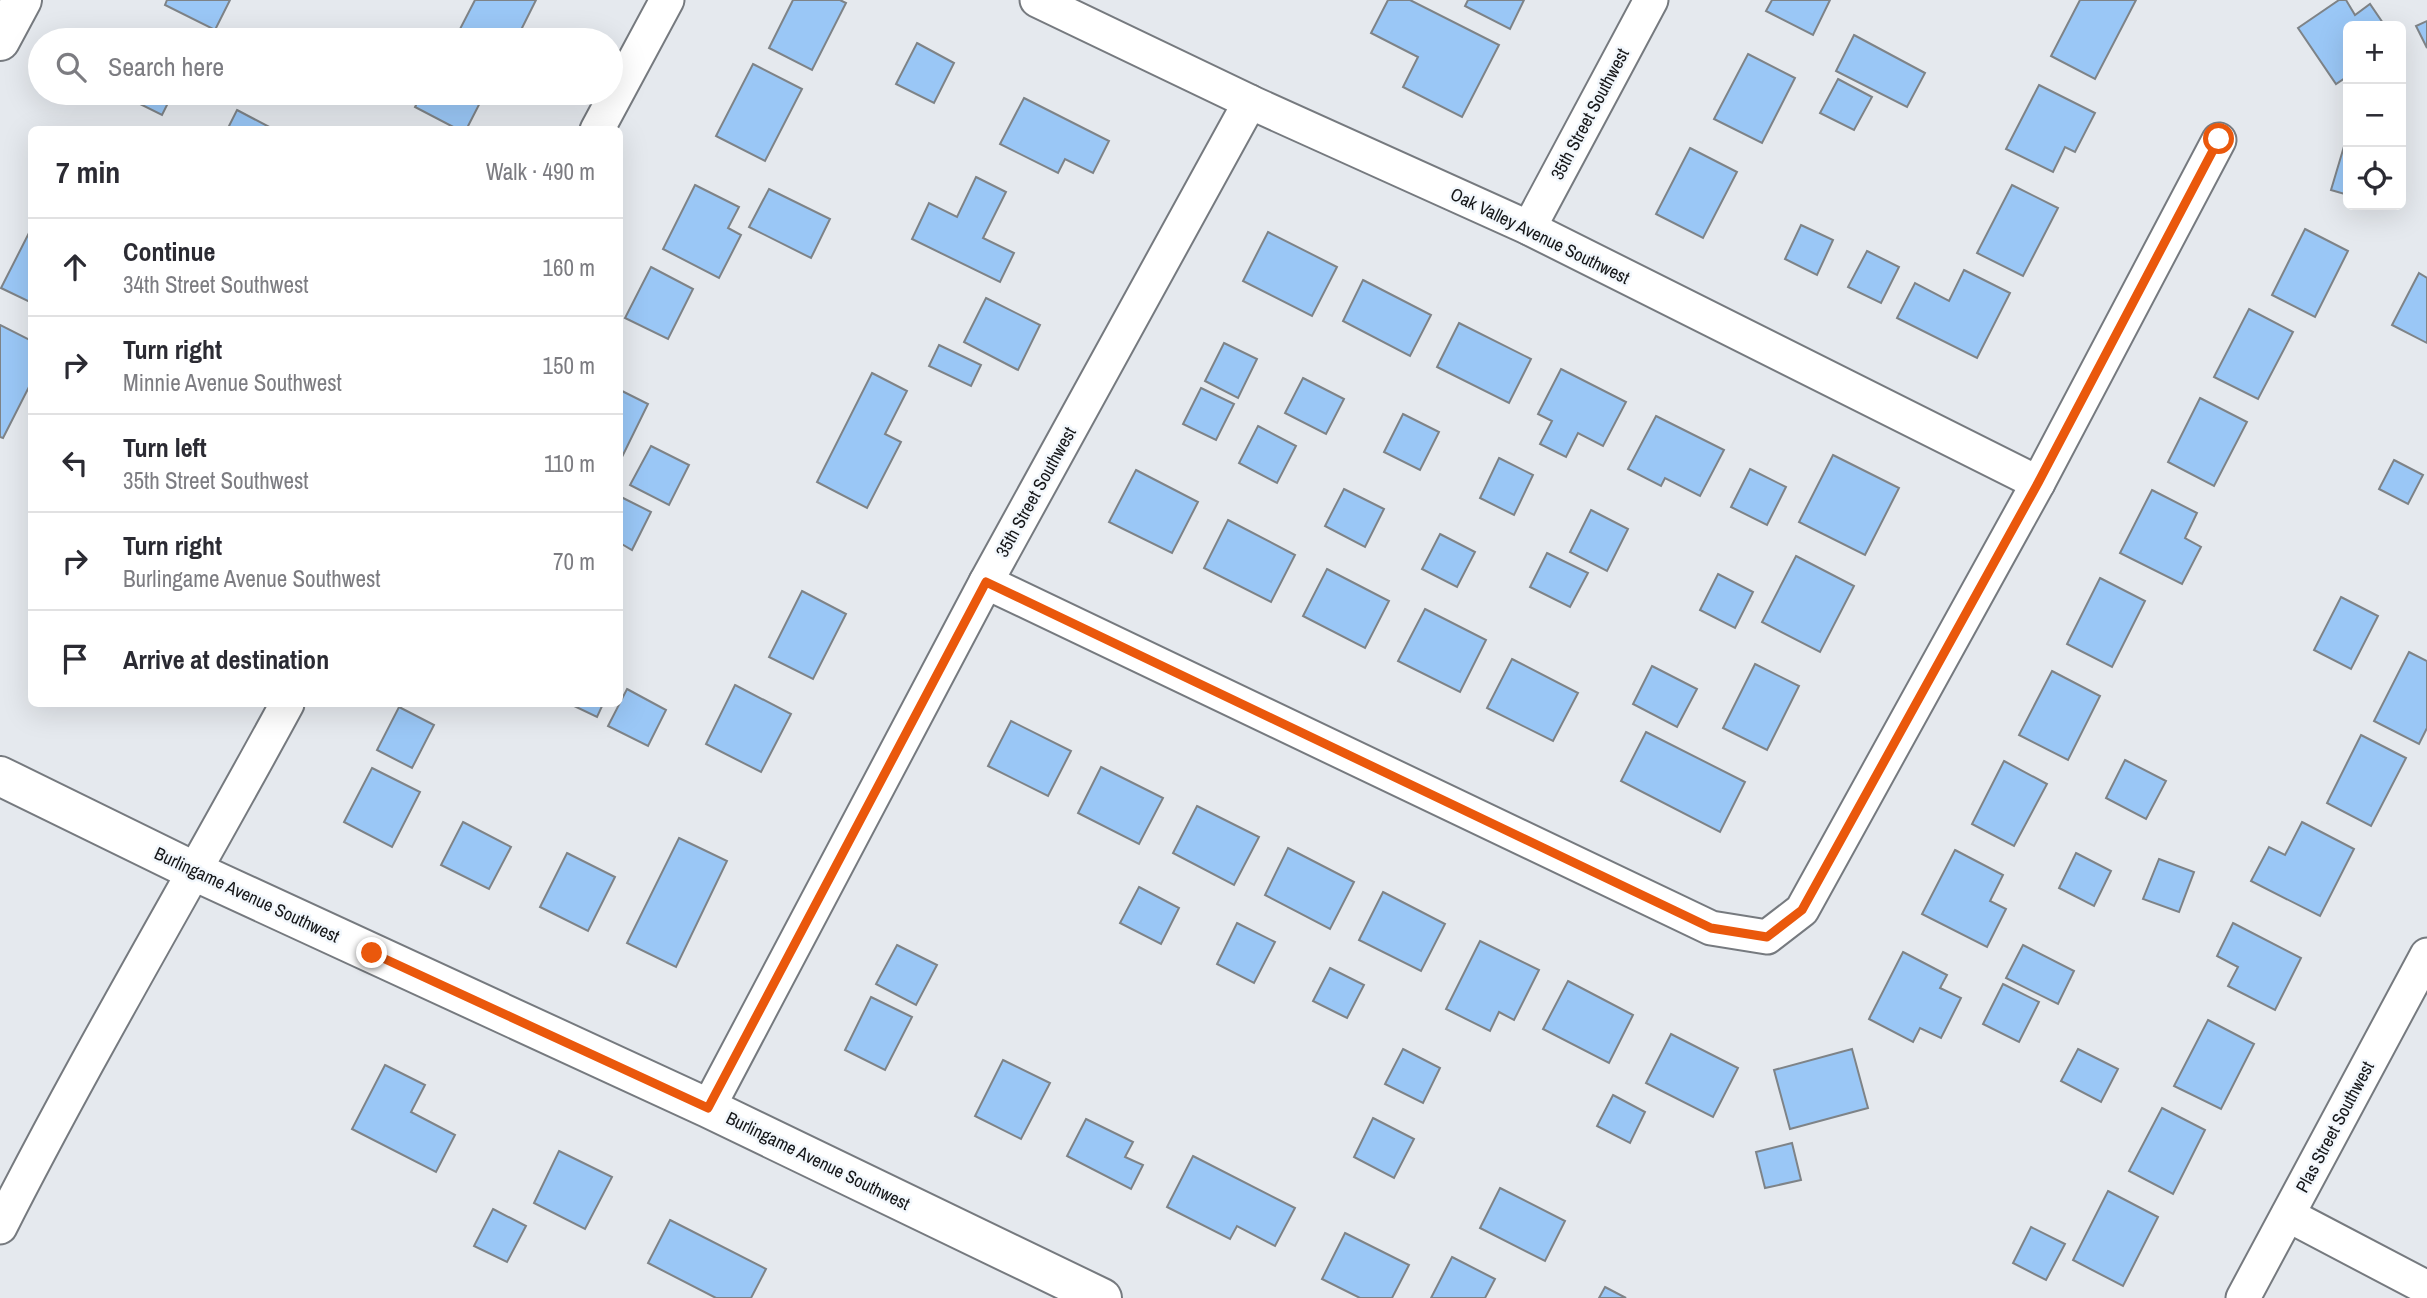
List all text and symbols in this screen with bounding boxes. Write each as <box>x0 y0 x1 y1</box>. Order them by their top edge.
map controls <box>2343 21 2406 210</box>
button: + <box>2343 21 2406 84</box>
search box <box>28 28 623 105</box>
street label: 35th Street Southwest <box>1544 44 1635 184</box>
icon: search <box>52 48 90 86</box>
text: Search here <box>108 49 224 84</box>
button: − <box>2343 84 2406 147</box>
route start <box>2203 123 2234 154</box>
button: locate <box>2343 147 2406 210</box>
text: 7 min <box>56 152 120 192</box>
text: Walk · 490 m <box>486 156 595 187</box>
street label: Oak Valley Avenue Southwest <box>1446 181 1634 290</box>
text: Continue <box>123 234 215 269</box>
icon: ahead <box>56 248 94 286</box>
text: 160 m <box>543 252 595 283</box>
text: 34th Street Southwest <box>123 269 309 300</box>
text: Turn right <box>123 332 222 367</box>
icon: right <box>56 346 94 384</box>
text: 150 m <box>543 350 595 381</box>
text: Minnie Avenue Southwest <box>123 367 342 398</box>
street label: 35th Street Southwest <box>989 422 1082 561</box>
text: Turn left <box>123 430 207 465</box>
icon: left <box>56 444 94 482</box>
text: 110 m <box>544 448 595 479</box>
text: 35th Street Southwest <box>123 465 309 496</box>
text: Turn right <box>123 528 222 563</box>
icon: right <box>56 542 94 580</box>
text: 70 m <box>553 546 595 577</box>
text: Burlingame Avenue Southwest <box>123 563 381 594</box>
icon: arrive <box>56 640 94 678</box>
text: Arrive at destination <box>123 642 329 677</box>
street label: Burlingame Avenue Southwest <box>151 841 344 948</box>
route end <box>356 937 387 968</box>
street label: Plas Street Southwest <box>2289 1057 2380 1197</box>
street label: Burlingame Avenue Southwest <box>722 1105 914 1216</box>

